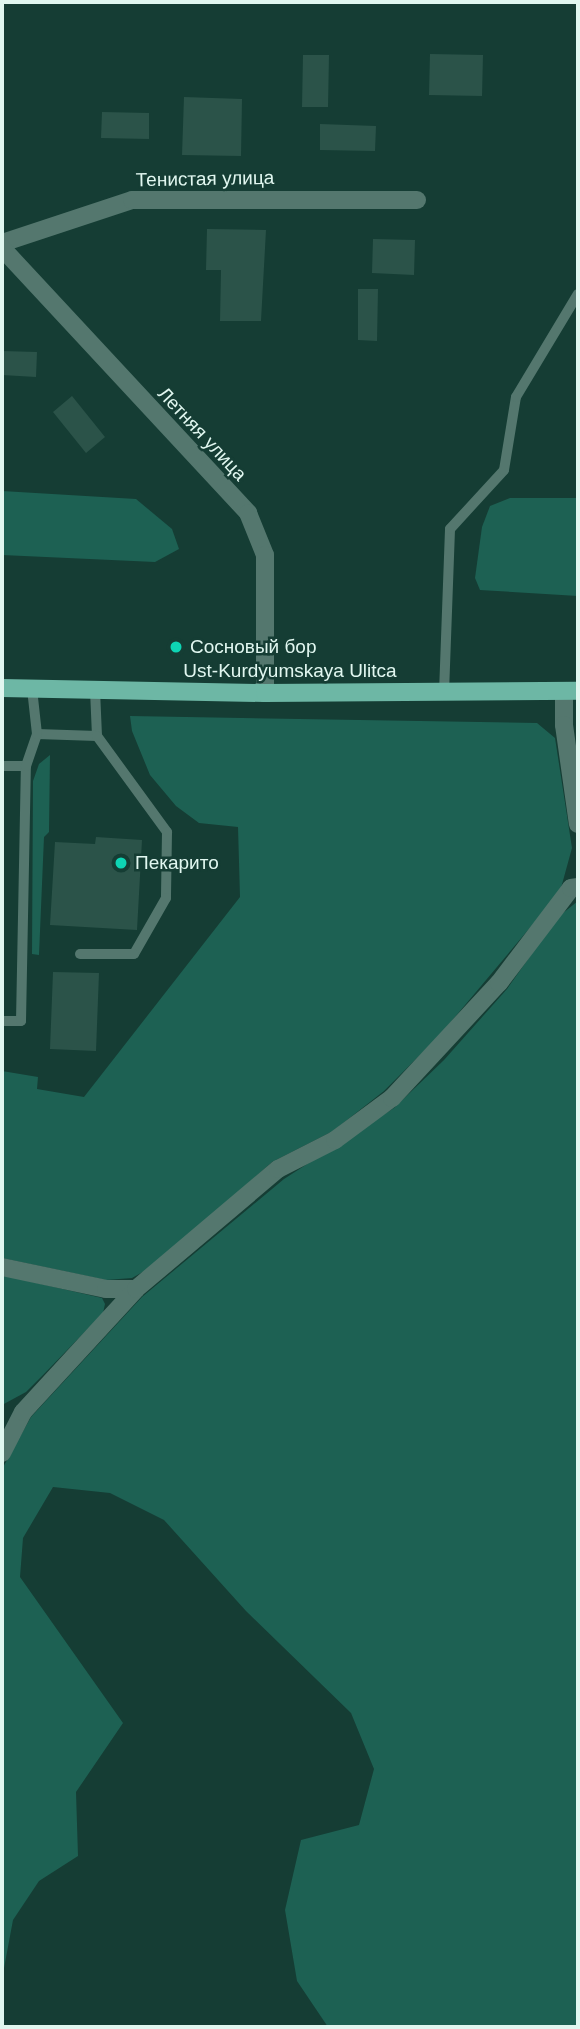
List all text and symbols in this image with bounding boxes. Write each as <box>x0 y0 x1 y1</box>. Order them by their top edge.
street label: Тенистая улица <box>136 166 274 192</box>
street label: Летняя улица <box>153 382 251 486</box>
place label: Сосновый бор <box>190 636 317 658</box>
marker: Сосновый бор <box>168 639 184 655</box>
street label: Ust-Kurdyumskaya Ulitca <box>183 660 397 682</box>
place label: Пекарито <box>135 852 219 874</box>
marker: Пекарито <box>113 855 129 871</box>

